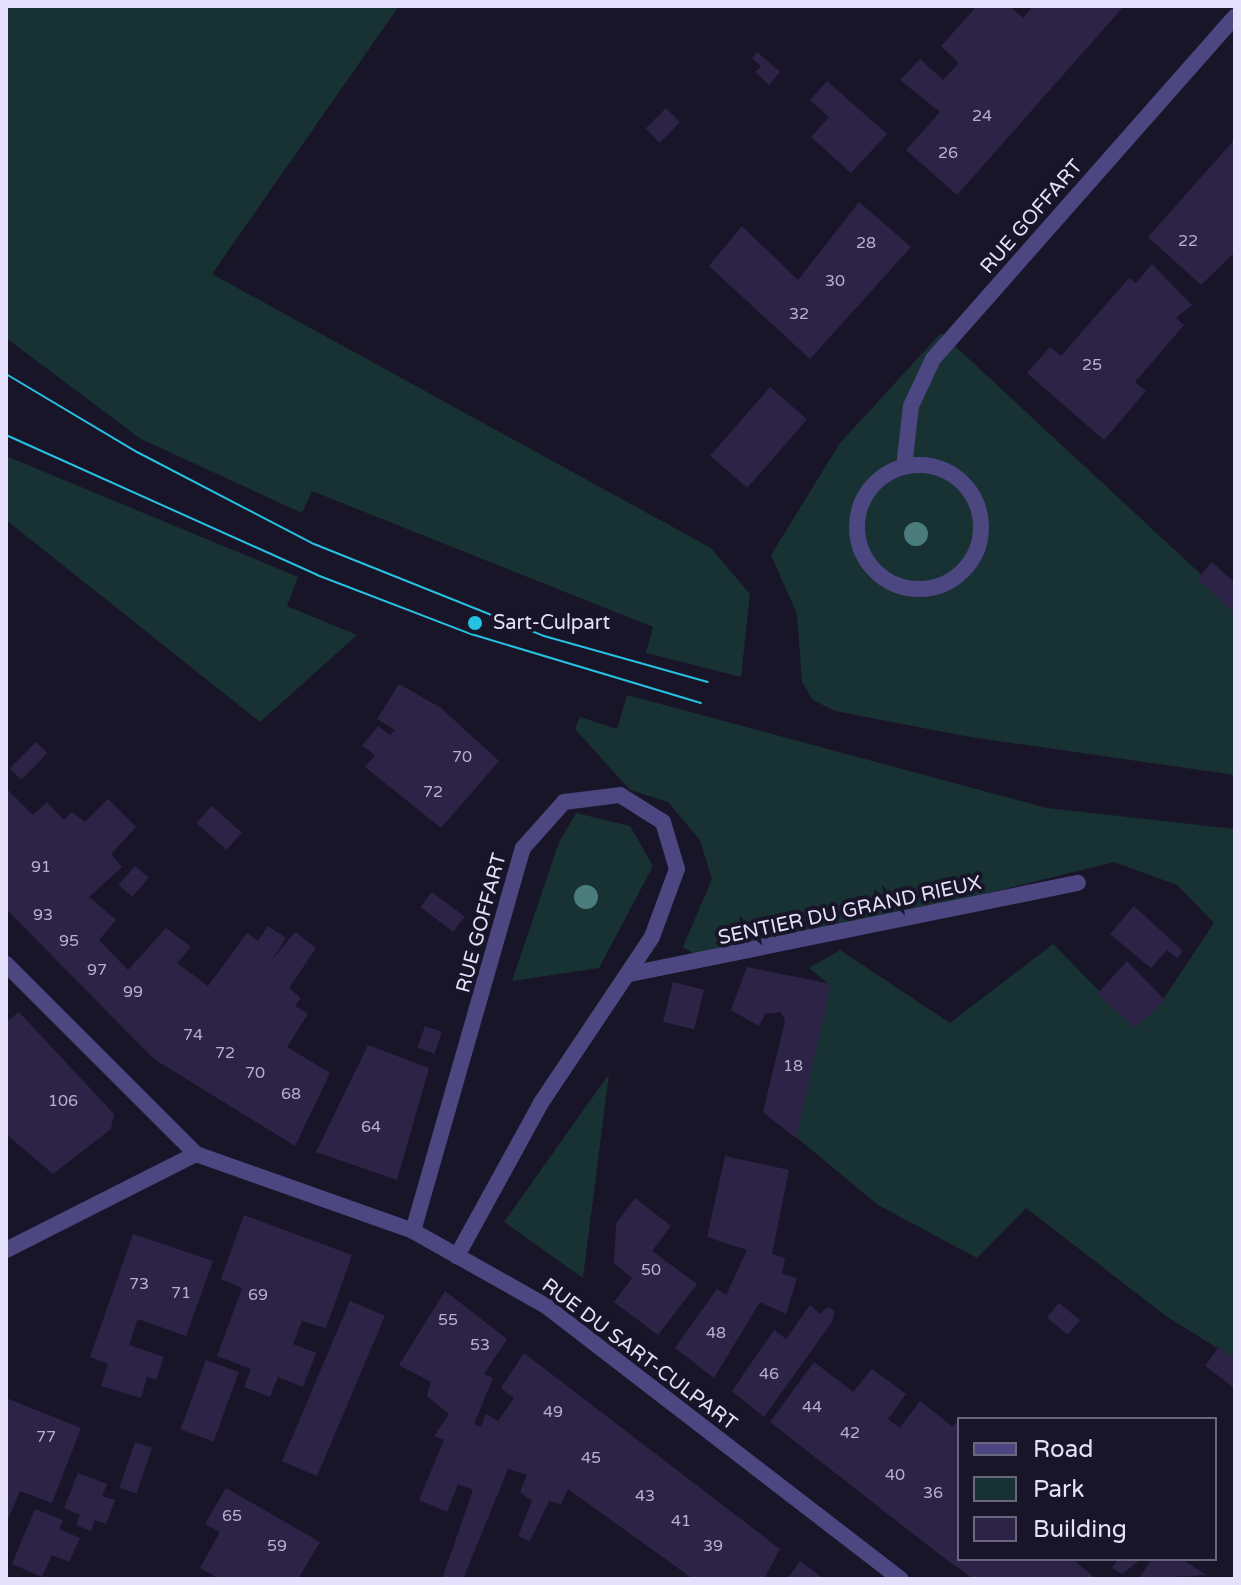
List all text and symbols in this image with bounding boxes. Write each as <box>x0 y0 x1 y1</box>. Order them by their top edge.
house number: 24 <box>972 106 992 126</box>
house number: 26 <box>938 143 958 163</box>
street label: RUE GOFFART <box>976 155 1088 279</box>
house number: 22 <box>1178 231 1198 251</box>
house number: 28 <box>856 233 876 253</box>
house number: 30 <box>825 271 845 291</box>
house number: 32 <box>789 304 809 324</box>
house number: 25 <box>1082 355 1102 375</box>
place label: Sart-Culpart <box>493 611 610 635</box>
marker: Sart-Culpart <box>464 612 486 634</box>
house number: 70 <box>452 747 472 767</box>
house number: 72 <box>423 782 443 802</box>
street label: RUE GOFFART <box>452 851 512 995</box>
house number: 91 <box>31 857 51 877</box>
street label: SENTIER DU GRAND RIEUX <box>716 871 984 951</box>
house number: 93 <box>33 905 53 925</box>
house number: 95 <box>59 931 79 951</box>
house number: 97 <box>87 960 107 980</box>
house number: 99 <box>123 982 143 1002</box>
house number: 74 <box>183 1025 203 1045</box>
house number: 72 <box>215 1043 235 1063</box>
house number: 18 <box>783 1056 803 1076</box>
house number: 70 <box>245 1063 265 1083</box>
house number: 68 <box>281 1084 301 1104</box>
house number: 106 <box>48 1091 78 1111</box>
house number: 64 <box>361 1117 381 1137</box>
house number: 50 <box>641 1260 661 1280</box>
house number: 73 <box>129 1274 149 1294</box>
street label: RUE DU SART-CULPART <box>537 1274 741 1436</box>
house number: 71 <box>171 1283 191 1303</box>
house number: 69 <box>248 1285 268 1305</box>
house number: 55 <box>438 1310 458 1330</box>
house number: 48 <box>706 1323 726 1343</box>
house number: 53 <box>470 1335 490 1355</box>
house number: 46 <box>759 1364 779 1384</box>
house number: 44 <box>802 1397 822 1417</box>
house number: 49 <box>543 1402 563 1422</box>
legend <box>957 1417 1217 1561</box>
house number: 42 <box>840 1423 860 1443</box>
house number: 77 <box>36 1427 56 1447</box>
text: Road <box>1033 1435 1093 1464</box>
house number: 45 <box>581 1448 601 1468</box>
house number: 40 <box>885 1465 905 1485</box>
text: Park <box>1033 1475 1084 1504</box>
house number: 36 <box>923 1483 943 1503</box>
house number: 43 <box>635 1486 655 1506</box>
house number: 65 <box>222 1506 242 1526</box>
house number: 41 <box>671 1511 691 1531</box>
text: Building <box>1033 1515 1127 1544</box>
house number: 59 <box>267 1536 287 1556</box>
house number: 39 <box>703 1536 723 1556</box>

